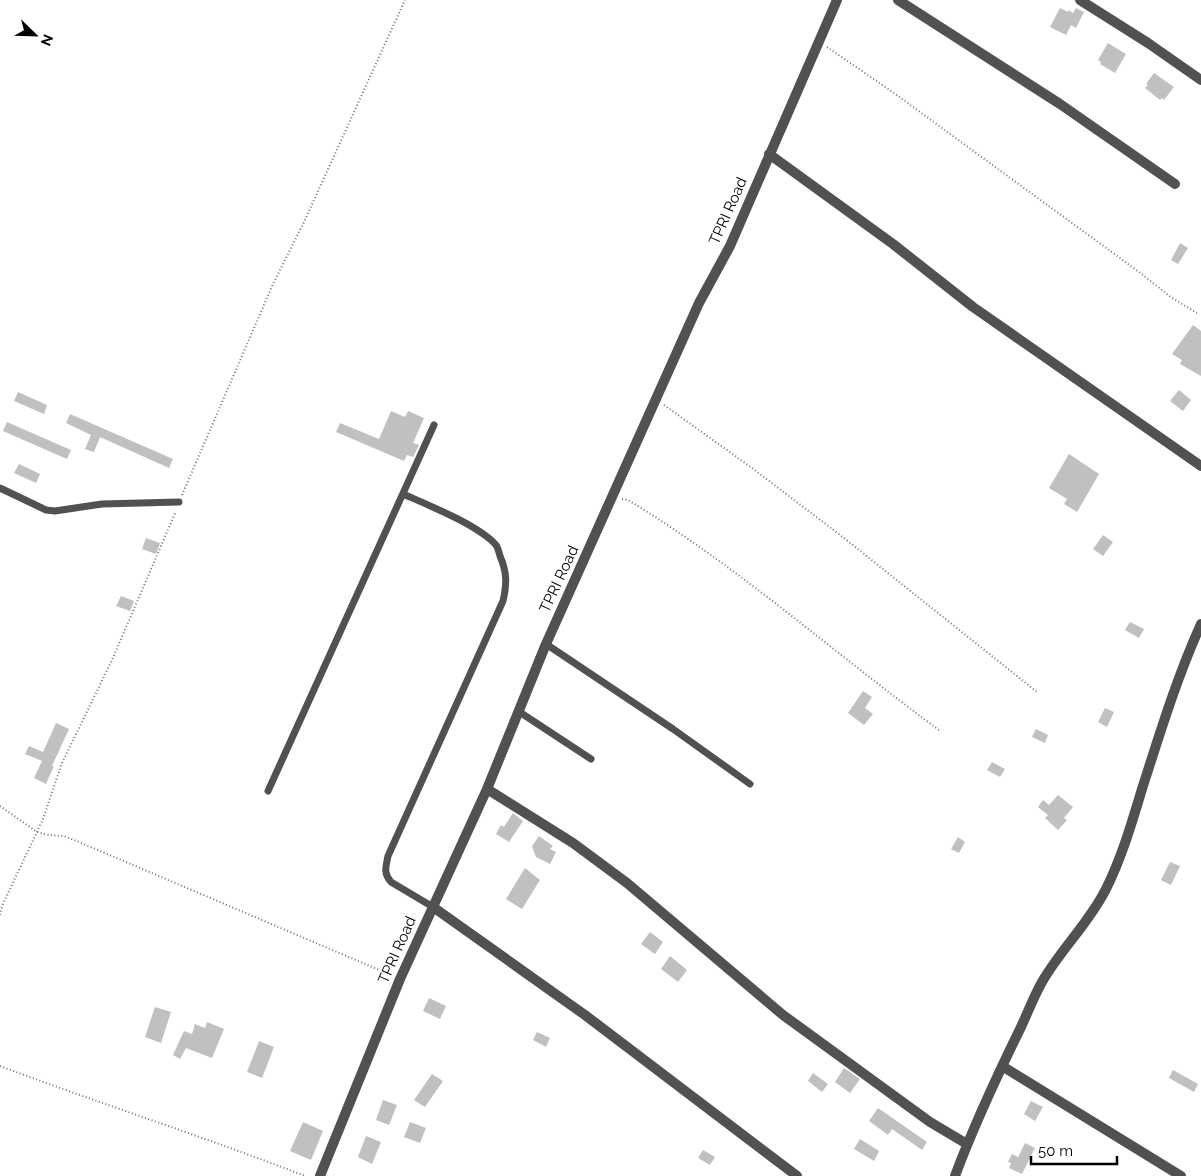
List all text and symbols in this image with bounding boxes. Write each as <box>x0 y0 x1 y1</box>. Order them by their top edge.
north arrow <box>10 10 60 60</box>
text: N <box>38 32 56 48</box>
street label: TPRI Road <box>705 175 751 247</box>
street label: TPRI Road <box>536 543 582 615</box>
street label: TPRI Road <box>374 914 420 986</box>
scale bar <box>1031 1134 1117 1166</box>
text: 50 m <box>1038 1142 1073 1160</box>

